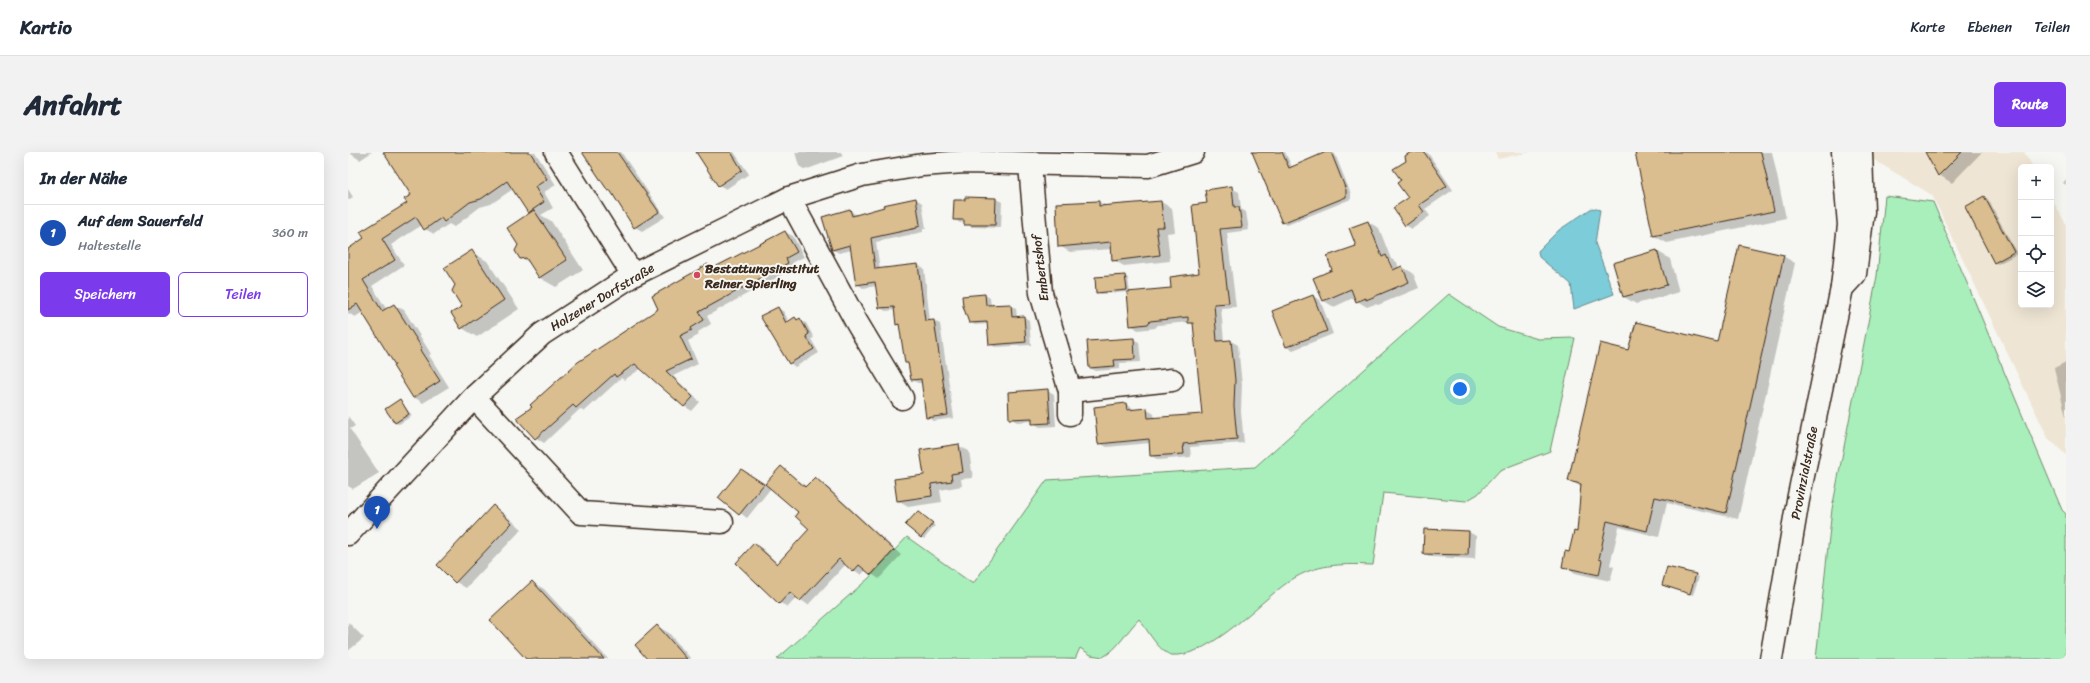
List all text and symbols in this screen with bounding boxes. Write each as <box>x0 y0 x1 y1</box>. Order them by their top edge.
text: Kartio <box>20 11 72 44</box>
text: Karte <box>1911 15 1945 40</box>
text: Ebenen <box>1967 15 2012 40</box>
text: Teilen <box>2034 15 2070 40</box>
text: Anfahrt <box>24 80 122 129</box>
button: Route <box>1994 82 2066 127</box>
text: In der Nähe <box>40 163 127 193</box>
map controls <box>2018 164 2054 308</box>
button: + <box>2018 164 2054 200</box>
button: − <box>2018 200 2054 236</box>
text: Auf dem Sauerfeld <box>78 208 202 234</box>
text: 1 <box>50 221 56 244</box>
text: 360 m <box>272 221 308 244</box>
street label: Embertshof <box>1024 231 1055 303</box>
text: Haltestelle <box>78 234 141 257</box>
button: locate <box>2018 236 2054 272</box>
street label: Holzener Dorfstraße <box>545 257 659 337</box>
place label: Bestattungsinstitut Reiner Spierling <box>704 257 819 295</box>
marker: Bestattungsinstitut Reiner Spierling <box>692 270 702 280</box>
button: Speichern <box>40 272 170 317</box>
button: Teilen <box>178 272 308 317</box>
button: layers <box>2018 272 2054 308</box>
your location <box>1450 379 1470 399</box>
street label: Provinzialstraße <box>1784 424 1824 522</box>
pin: 1 <box>364 496 390 529</box>

